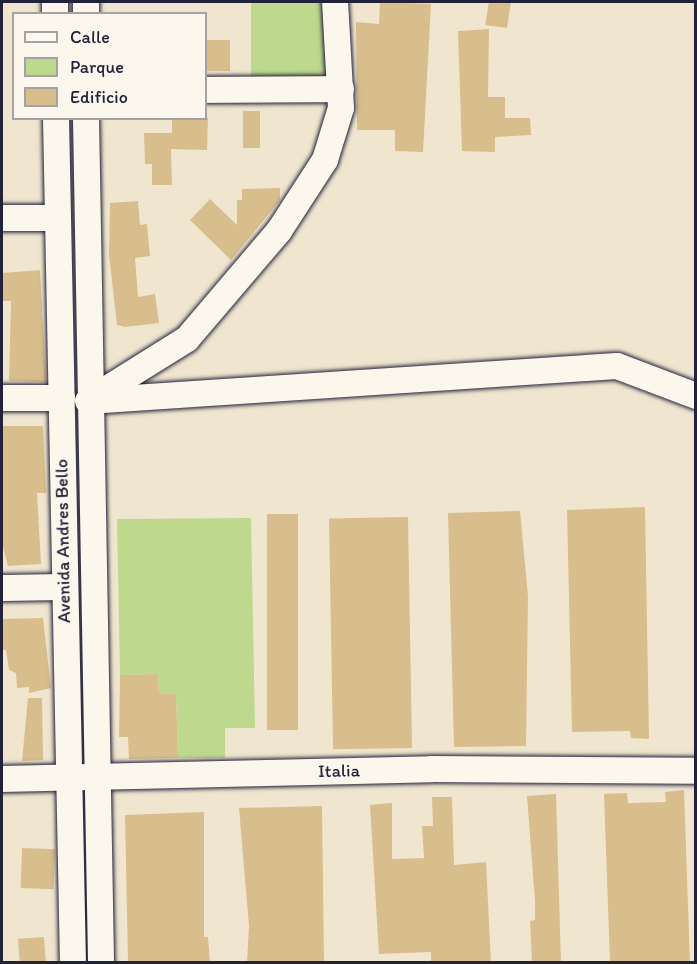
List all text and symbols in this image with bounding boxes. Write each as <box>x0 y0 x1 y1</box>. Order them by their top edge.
legend <box>12 12 207 120</box>
text: Calle <box>70 26 110 48</box>
text: Parque <box>70 56 124 78</box>
text: Edificio <box>70 86 128 108</box>
street label: Avenida Andres Bello <box>51 459 75 623</box>
street label: Italia <box>318 760 360 782</box>

